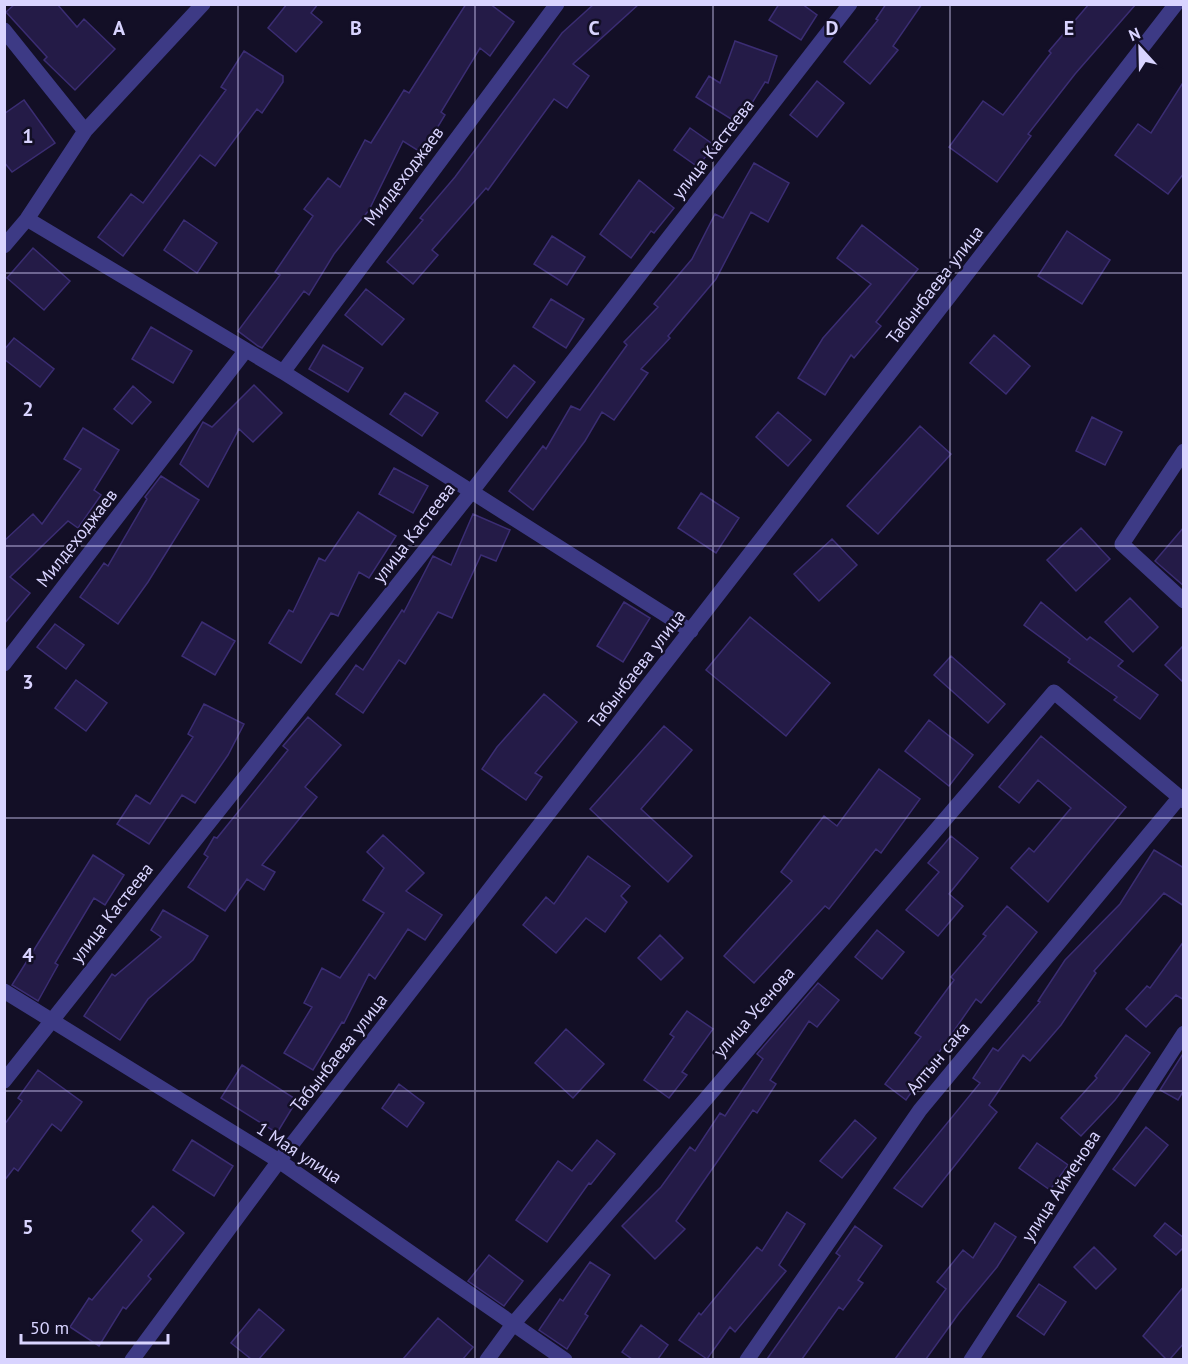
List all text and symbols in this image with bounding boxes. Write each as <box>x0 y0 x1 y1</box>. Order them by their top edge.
text: A <box>113 15 126 41</box>
text: B <box>350 15 362 41</box>
text: C <box>588 15 600 41</box>
text: D <box>826 15 839 41</box>
text: E <box>1064 15 1074 41</box>
north arrow <box>1110 18 1170 78</box>
text: N <box>1126 23 1143 45</box>
street label: улица Кастеева <box>666 94 759 204</box>
street label: Милдеходжаев <box>359 121 449 230</box>
text: 1 <box>22 123 34 149</box>
street label: Табынбаева улица <box>881 221 988 349</box>
text: 2 <box>22 396 34 422</box>
street label: улица Кастеева <box>367 478 460 588</box>
street label: Милдеходжаев <box>31 484 122 592</box>
street label: Табынбаева улица <box>583 605 690 733</box>
text: 3 <box>22 669 34 695</box>
street label: улица Кастеева <box>65 858 158 968</box>
text: 4 <box>22 942 34 968</box>
street label: улица Усенова <box>708 962 799 1062</box>
street label: Табынбаева улица <box>285 989 392 1117</box>
street label: Алтын сака <box>901 1017 975 1099</box>
street label: 1 Мая улица <box>252 1117 346 1189</box>
street label: улица Айменова <box>1016 1126 1105 1246</box>
text: 5 <box>22 1214 34 1240</box>
scale bar <box>21 1307 168 1345</box>
text: 50 m <box>30 1316 69 1339</box>

